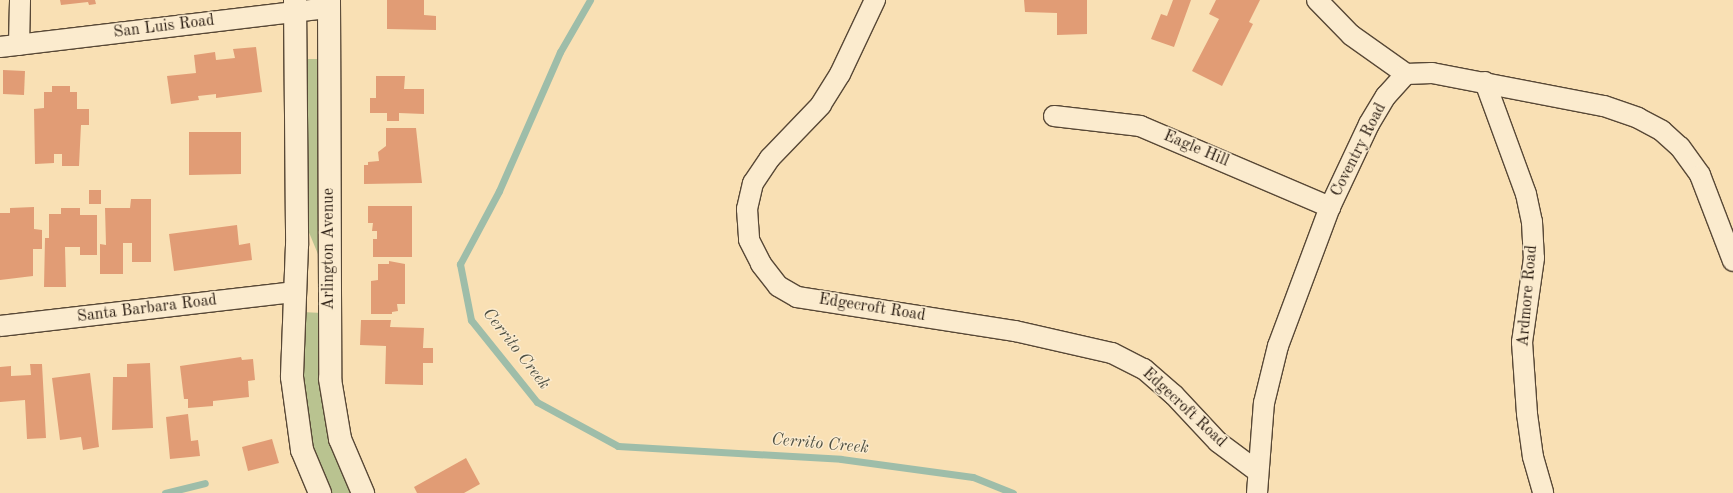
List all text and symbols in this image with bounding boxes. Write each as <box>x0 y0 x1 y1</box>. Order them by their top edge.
street label: San Luis Road <box>112 11 216 43</box>
street label: Coventry Road <box>1327 100 1391 200</box>
street label: Eagle Hill <box>1160 127 1232 171</box>
street label: Arlington Avenue <box>319 188 339 310</box>
street label: Ardmore Road <box>1514 244 1542 348</box>
street label: Edgecroft Road <box>817 290 927 326</box>
street label: Santa Barbara Road <box>76 291 218 327</box>
water label: Cerrito Creek <box>478 304 554 394</box>
street label: Edgecroft Road <box>1138 364 1230 452</box>
water label: Cerrito Creek <box>770 430 870 458</box>

